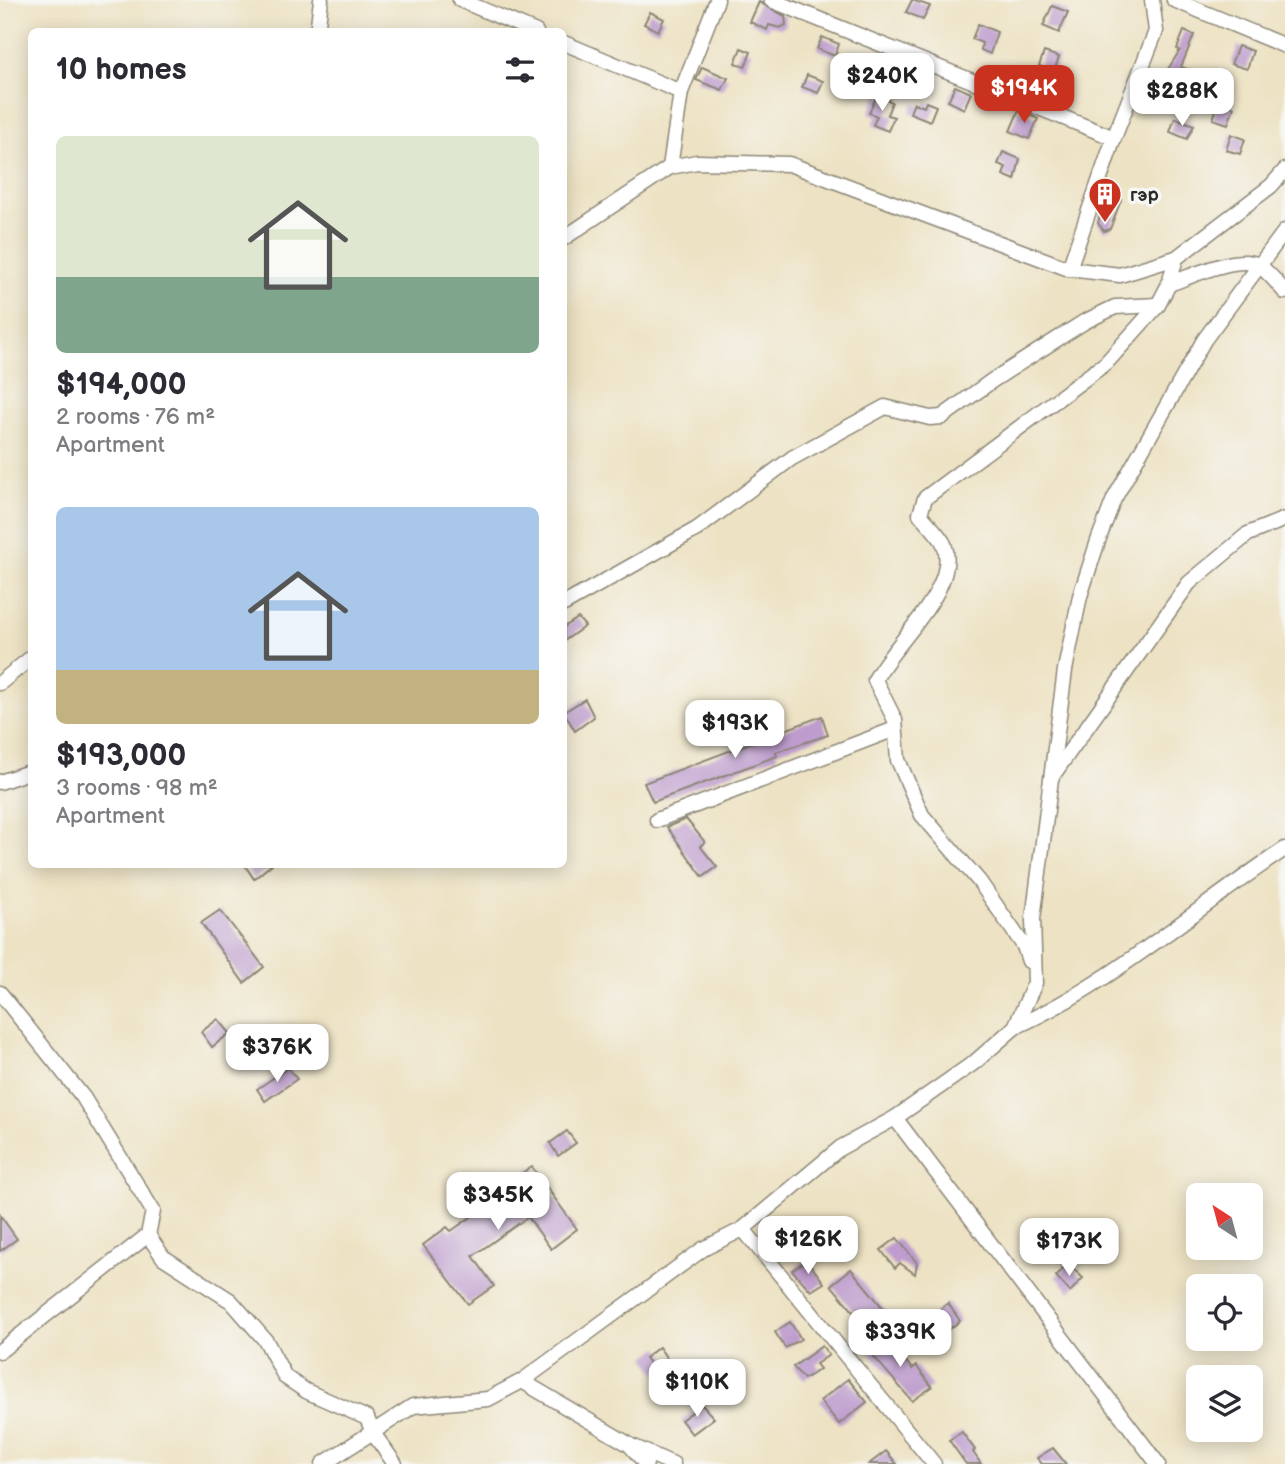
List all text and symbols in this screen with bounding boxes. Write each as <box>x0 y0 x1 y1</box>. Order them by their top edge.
icon: filters <box>501 51 539 89</box>
text: 10 homes <box>56 52 187 88</box>
pin: $240K <box>833 54 931 113</box>
text: $240K <box>846 62 918 90</box>
pin: $194K <box>975 66 1073 125</box>
pin: $288K <box>1133 68 1231 128</box>
text: $194K <box>990 74 1058 102</box>
text: $288K <box>1146 77 1218 105</box>
building icon: гэр <box>1086 175 1124 224</box>
icon: home <box>235 182 361 308</box>
place label: гэр <box>1130 184 1159 207</box>
text: $194,000 <box>56 367 186 403</box>
text: 2 rooms · 76 m² <box>56 403 215 431</box>
text: Apartment <box>56 431 165 459</box>
icon: home <box>235 553 361 679</box>
pin: $193K <box>686 700 784 760</box>
text: $193K <box>701 709 769 737</box>
text: $193,000 <box>56 738 186 774</box>
text: 3 rooms · 98 m² <box>56 774 218 802</box>
text: Apartment <box>56 802 165 830</box>
pin: $376K <box>228 1024 326 1084</box>
text: $376K <box>242 1033 312 1061</box>
pin: $345K <box>449 1172 547 1232</box>
text: $345K <box>462 1181 534 1209</box>
north arrow <box>1186 1183 1264 1260</box>
map controls <box>1186 1183 1263 1442</box>
pin: $126K <box>759 1216 857 1276</box>
pin: $173K <box>1020 1218 1118 1278</box>
text: $126K <box>774 1225 842 1253</box>
text: $173K <box>1036 1227 1102 1255</box>
button: locate <box>1186 1274 1263 1351</box>
pin: $339K <box>851 1310 949 1369</box>
text: $339K <box>864 1318 936 1346</box>
pin: $110K <box>648 1360 746 1419</box>
button: layers <box>1186 1365 1263 1442</box>
text: $110K <box>665 1368 729 1396</box>

